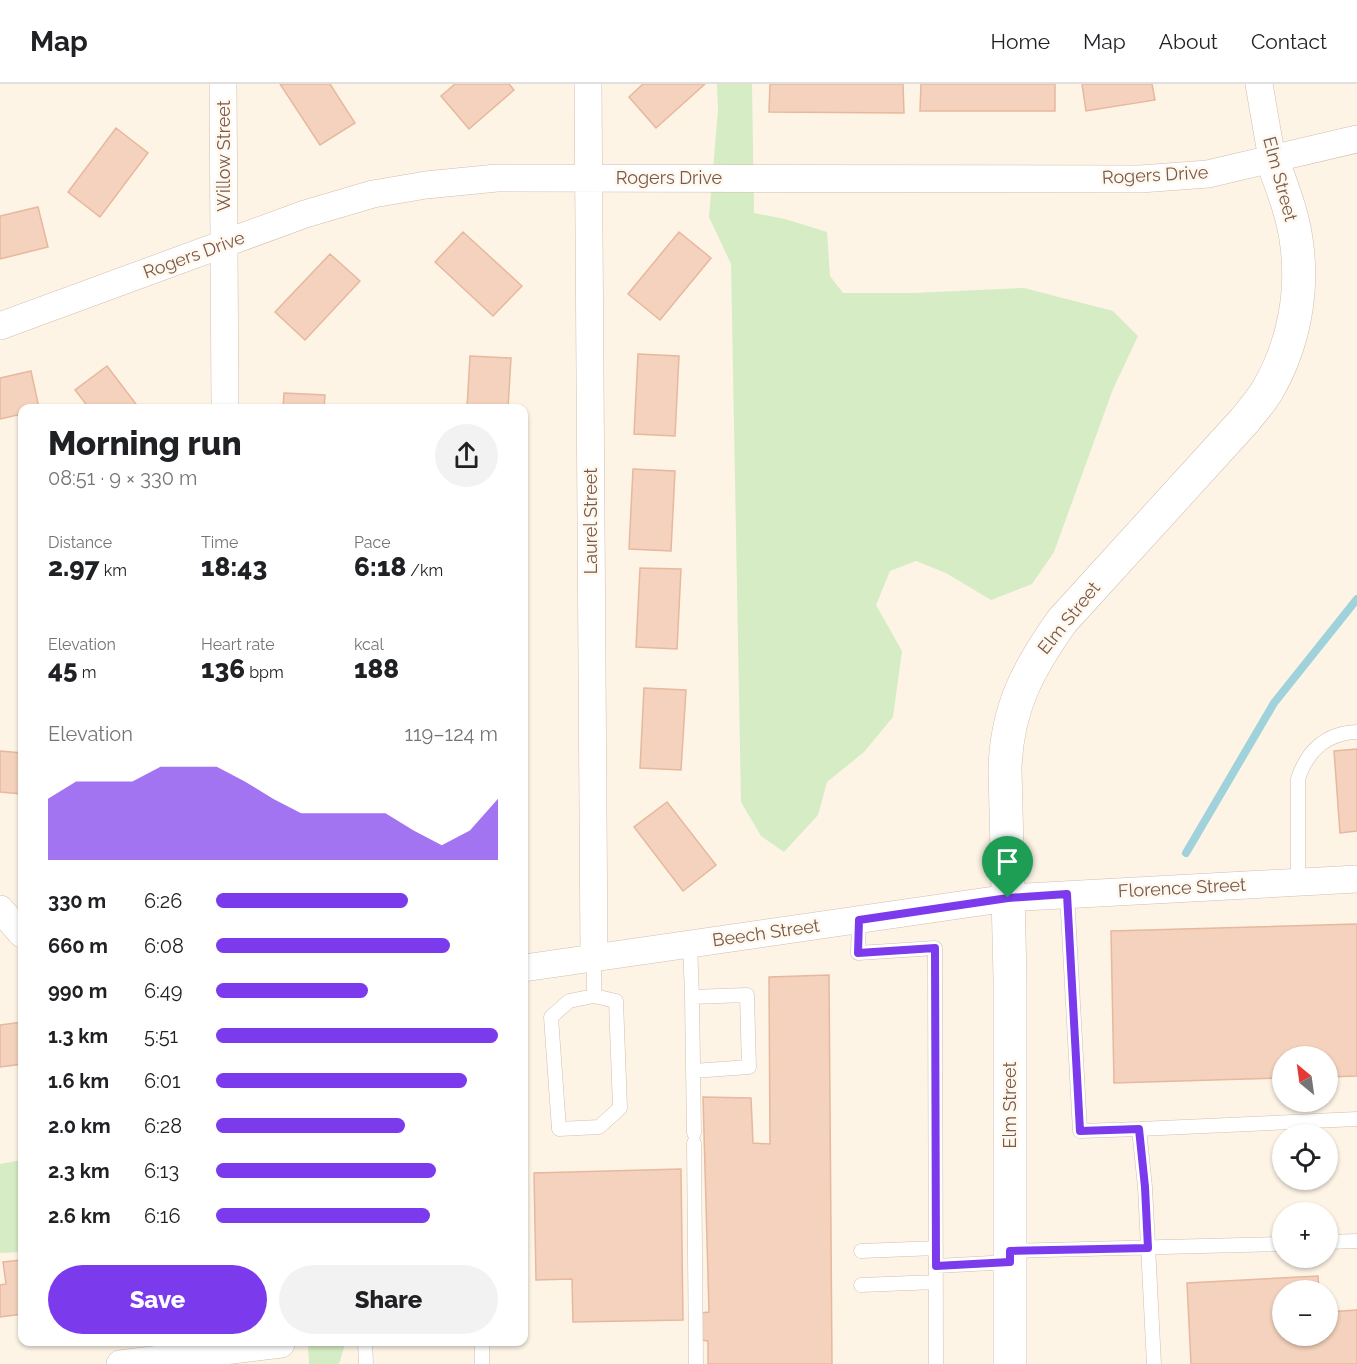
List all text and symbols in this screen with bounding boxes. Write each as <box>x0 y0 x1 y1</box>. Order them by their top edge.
text: Map <box>30 25 88 58</box>
text: Home <box>991 29 1050 54</box>
text: Map <box>1083 29 1126 54</box>
text: About <box>1159 29 1218 54</box>
text: Contact <box>1251 29 1327 54</box>
street label: Willow Street <box>213 100 234 212</box>
street label: Elm Street <box>1259 134 1302 224</box>
street label: Rogers Drive <box>1101 161 1209 188</box>
street label: Rogers Drive <box>616 167 723 188</box>
street label: Rogers Drive <box>140 226 248 283</box>
text: Morning run <box>48 424 242 463</box>
button: share <box>435 424 498 487</box>
text: 08:51 · 9 × 330 m <box>48 466 197 490</box>
street label: Laurel Street <box>580 468 601 574</box>
text: Distance <box>48 533 112 552</box>
text: Time <box>201 533 238 552</box>
text: Pace <box>354 533 391 552</box>
text: 2.97 <box>48 552 100 582</box>
text: 18:43 <box>201 552 267 582</box>
text: 6:18 <box>354 552 406 582</box>
text: km <box>100 561 127 580</box>
text: /km <box>406 561 443 580</box>
street label: Elm Street <box>1033 577 1104 658</box>
text: Elevation <box>48 635 116 654</box>
text: Heart rate <box>201 635 275 654</box>
text: kcal <box>354 635 384 654</box>
text: 45 <box>48 654 78 684</box>
text: 136 <box>201 654 245 684</box>
text: 188 <box>354 654 399 684</box>
text: m <box>78 663 96 682</box>
text: bpm <box>245 663 284 682</box>
text: Elevation <box>48 722 133 746</box>
text: 119–124 m <box>405 722 498 746</box>
pin <box>982 836 1033 898</box>
icon: arrive <box>991 845 1024 878</box>
street label: Florence Street <box>1117 874 1247 901</box>
text: 330 m <box>48 889 106 913</box>
text: 6:26 <box>144 889 182 913</box>
street label: Beech Street <box>711 915 821 950</box>
text: 660 m <box>48 934 108 958</box>
text: 6:08 <box>144 934 184 958</box>
text: 990 m <box>48 979 107 1003</box>
text: 6:49 <box>144 979 182 1003</box>
text: 1.3 km <box>48 1024 108 1048</box>
text: 5:51 <box>144 1024 178 1048</box>
north arrow <box>1272 1046 1338 1112</box>
map controls <box>1272 1046 1338 1346</box>
street label: Elm Street <box>999 1062 1020 1148</box>
text: 1.6 km <box>48 1069 109 1093</box>
text: 6:01 <box>144 1069 181 1093</box>
text: 2.0 km <box>48 1114 111 1138</box>
text: 6:28 <box>144 1114 182 1138</box>
button: locate <box>1272 1124 1338 1190</box>
text: 2.3 km <box>48 1159 110 1183</box>
text: 6:13 <box>144 1159 179 1183</box>
button: + <box>1272 1202 1338 1268</box>
text: 2.6 km <box>48 1204 111 1228</box>
text: 6:16 <box>144 1204 180 1228</box>
button: Save <box>48 1265 267 1334</box>
button: Share <box>279 1265 498 1334</box>
button: − <box>1272 1280 1338 1346</box>

